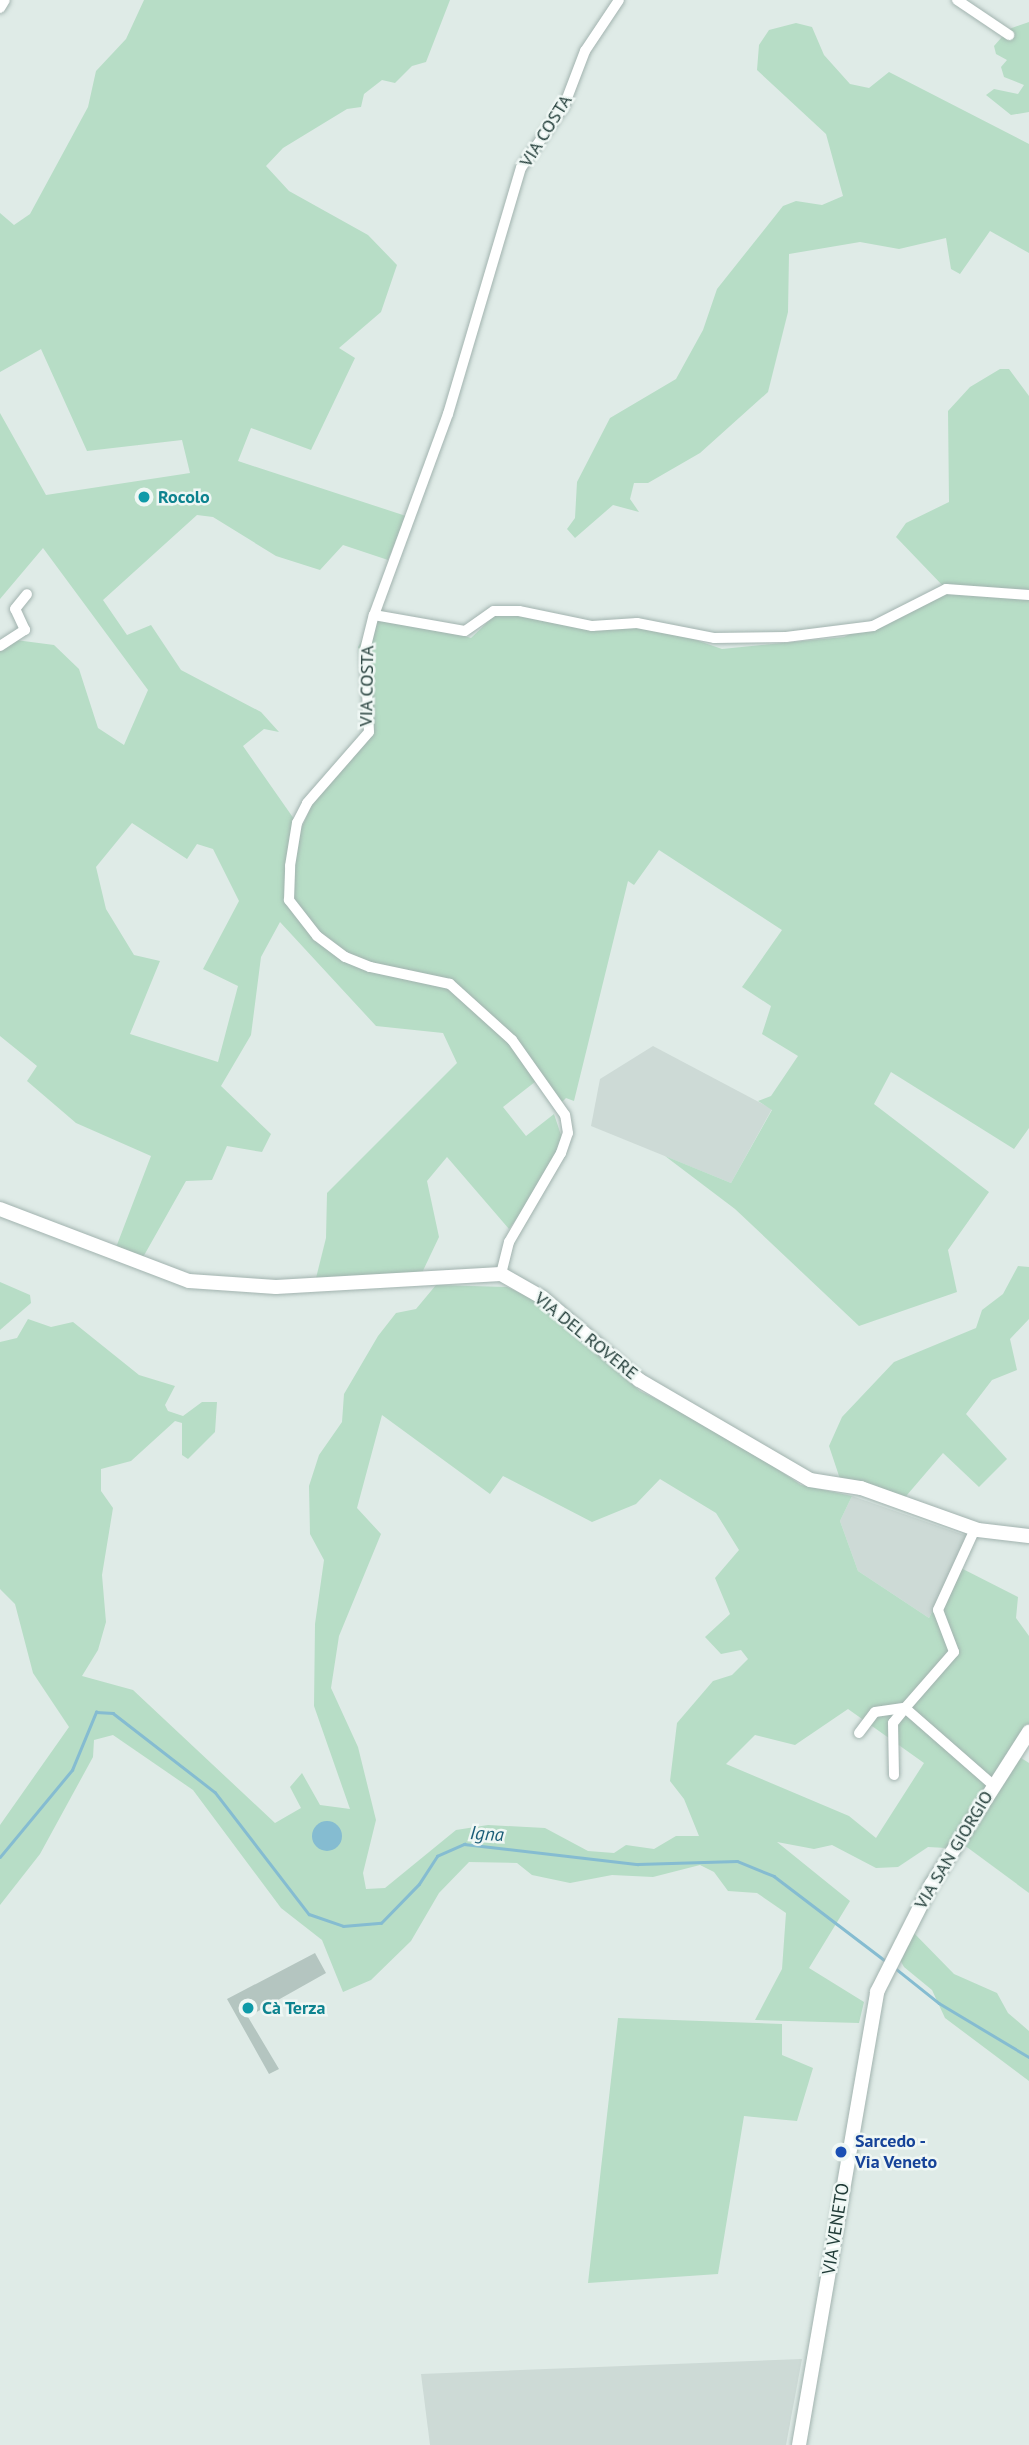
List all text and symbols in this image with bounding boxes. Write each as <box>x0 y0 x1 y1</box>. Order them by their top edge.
street label: VIA COSTA <box>515 91 577 171</box>
place label: Rocolo <box>158 486 210 508</box>
marker: Rocolo <box>136 489 152 505</box>
street label: VIA COSTA <box>355 645 379 727</box>
street label: VIA DEL ROVERE <box>529 1287 643 1385</box>
street label: VIA SAN GIORGIO <box>910 1787 998 1913</box>
water label: Igna <box>469 1821 505 1847</box>
place label: Cà Terza <box>262 1997 326 2019</box>
marker: Cà Terza <box>240 2000 256 2016</box>
place label: Sarcedo - Via Veneto <box>855 2131 938 2174</box>
marker: Sarcedo - Via Veneto <box>833 2144 849 2160</box>
street label: VIA VENETO <box>818 2181 854 2277</box>

